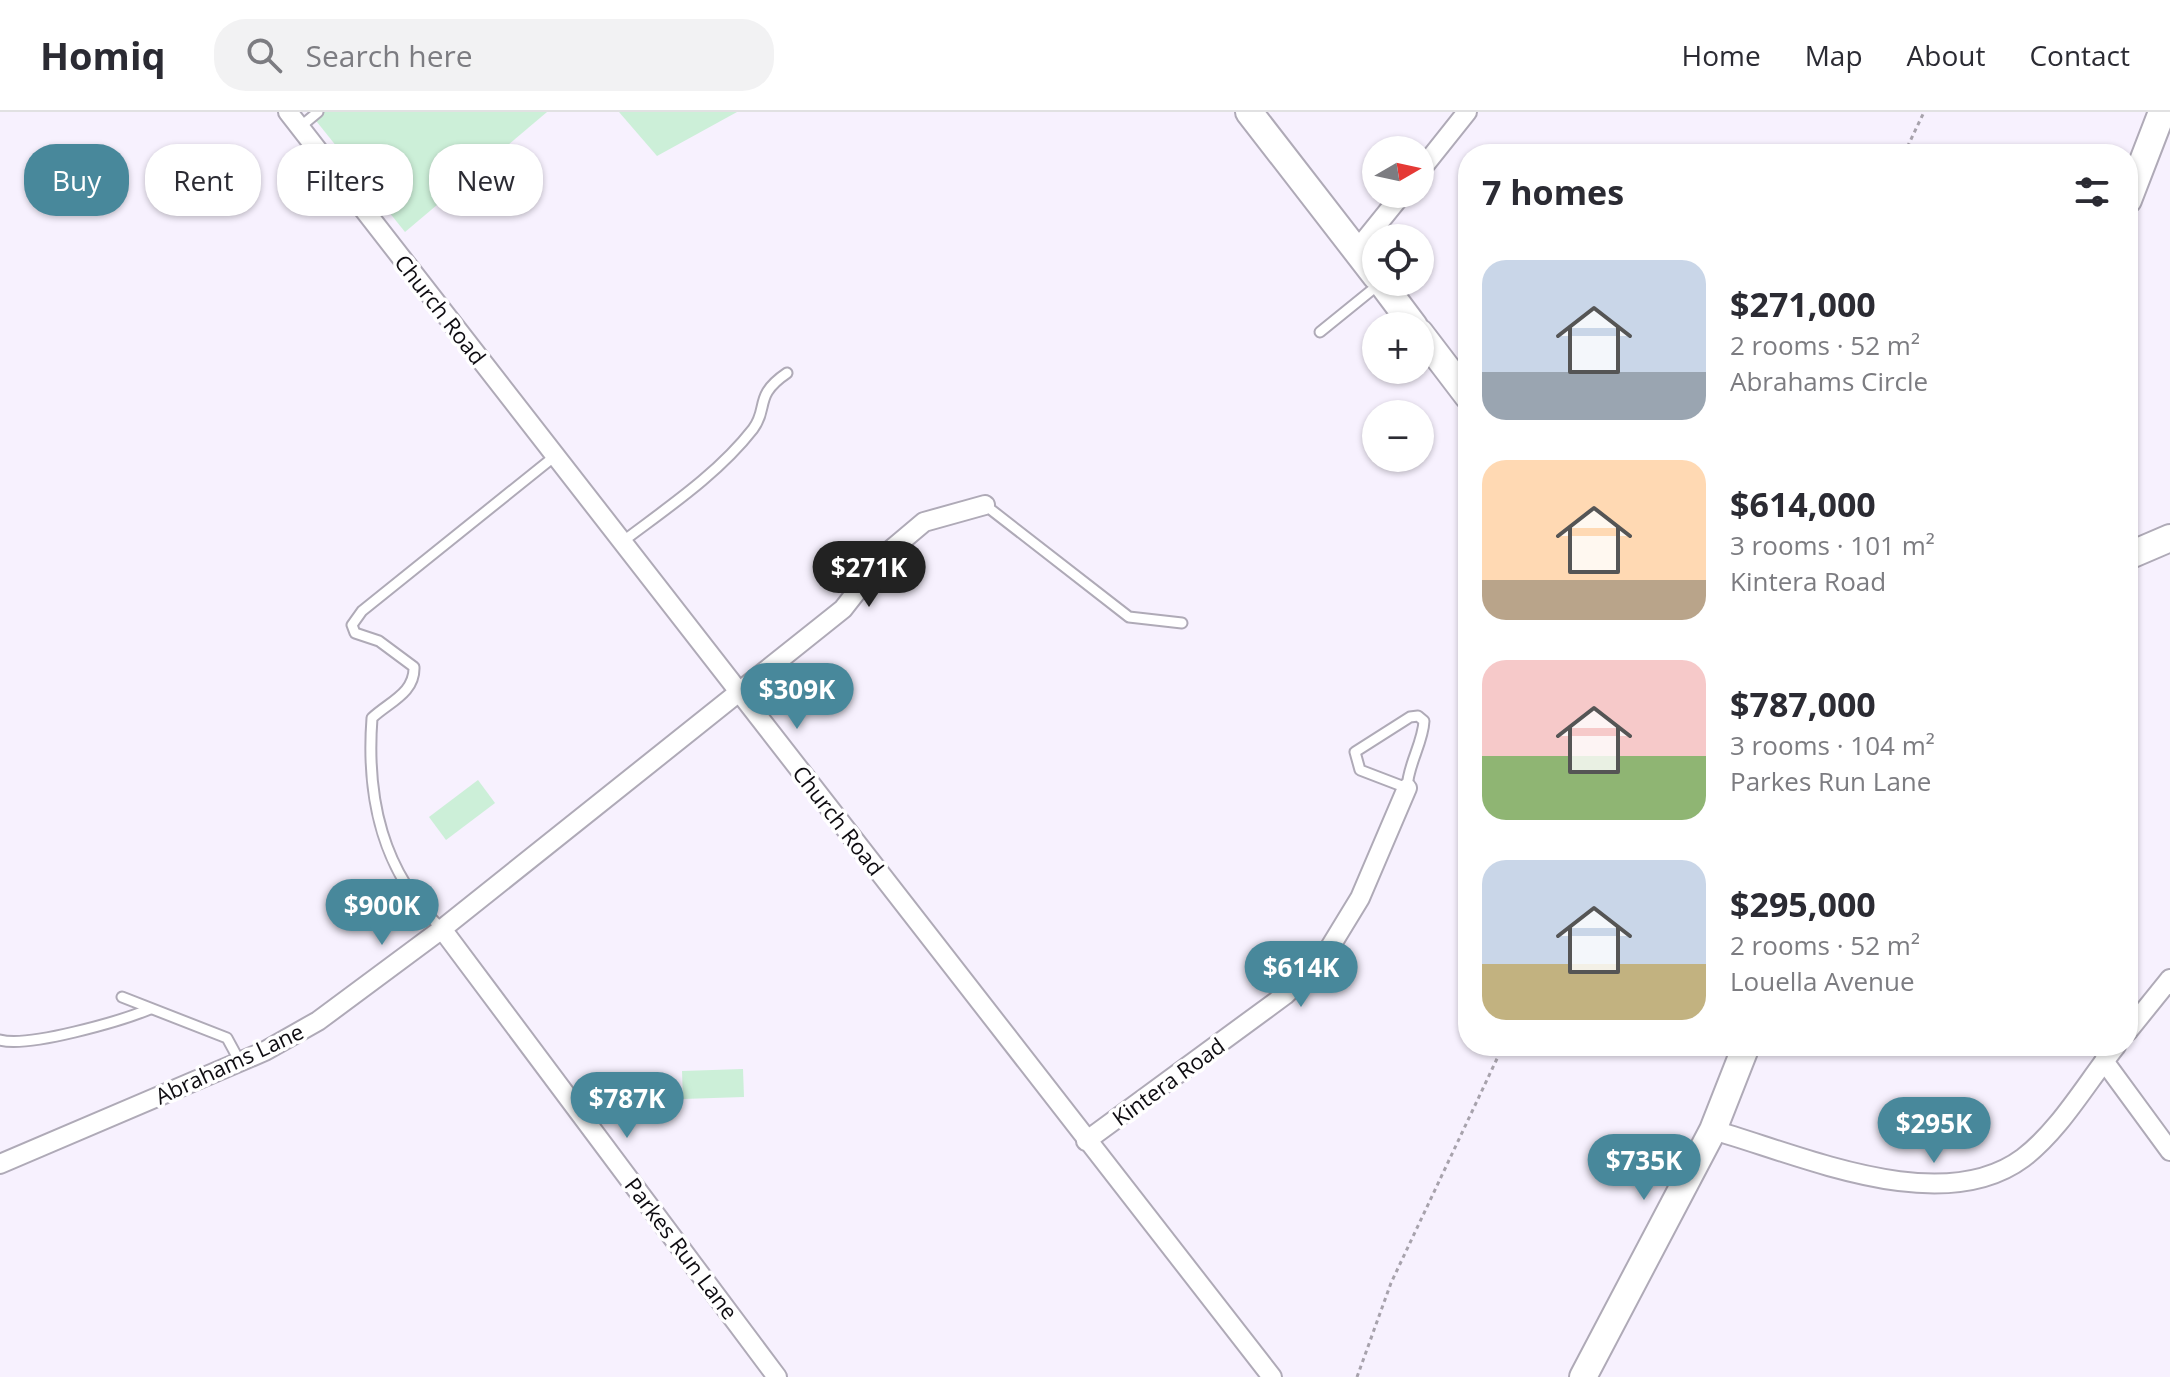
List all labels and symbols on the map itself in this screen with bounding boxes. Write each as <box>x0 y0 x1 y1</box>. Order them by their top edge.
north arrow <box>1362 136 1434 208</box>
street label: Church Road <box>389 248 493 370</box>
pin: $271K <box>813 541 925 609</box>
pin: $309K <box>741 663 853 731</box>
street label: Church Road <box>787 759 891 881</box>
pin: $900K <box>326 879 438 947</box>
pin: $614K <box>1245 941 1357 1009</box>
street label: Abrahams Lane <box>150 1016 308 1110</box>
street label: Kintera Road <box>1106 1030 1230 1132</box>
pin: $787K <box>571 1072 683 1140</box>
pin: $295K <box>1878 1097 1990 1165</box>
pin: $735K <box>1588 1134 1700 1202</box>
street label: Parkes Run Lane <box>619 1171 745 1325</box>

